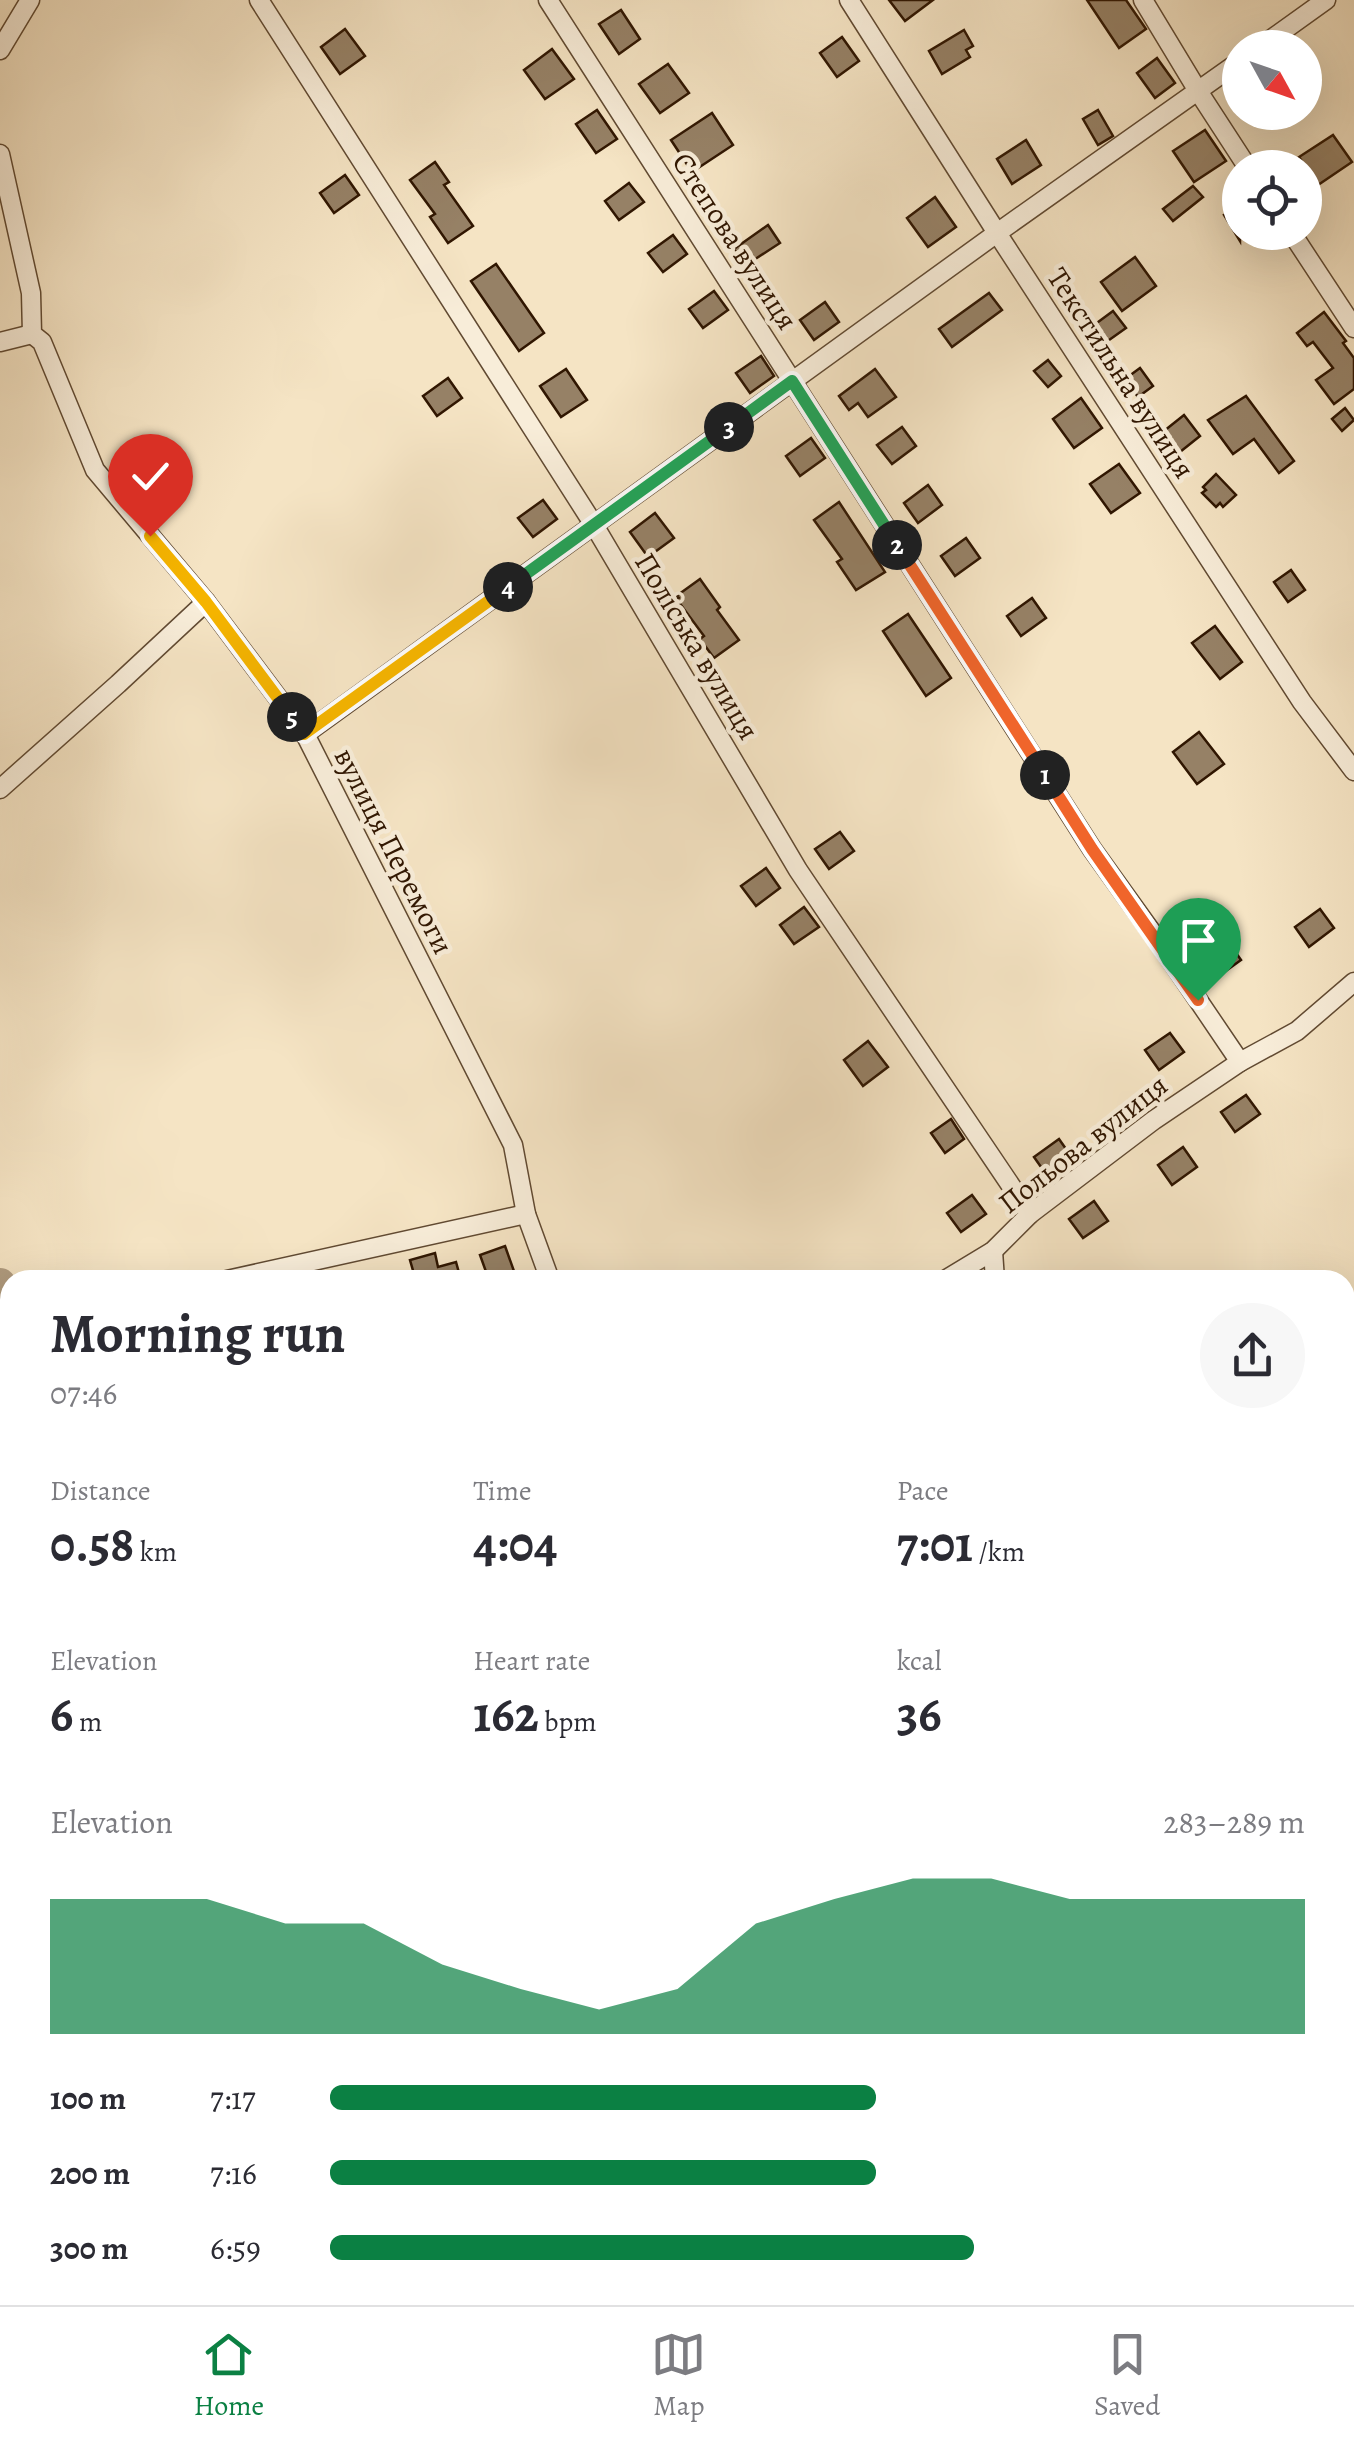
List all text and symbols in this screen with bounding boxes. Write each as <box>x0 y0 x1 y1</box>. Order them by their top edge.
north arrow <box>1222 30 1322 130</box>
map controls <box>1222 30 1322 250</box>
street label: Степова вулиця <box>663 145 807 337</box>
button: locate <box>1222 150 1322 250</box>
street label: Текстильна вулиця <box>1038 260 1204 486</box>
pin: 3 <box>704 402 754 452</box>
text: 3 <box>723 408 735 446</box>
pin <box>108 434 193 537</box>
icon: check <box>123 449 178 504</box>
pin: 2 <box>872 520 922 570</box>
text: 2 <box>890 526 904 564</box>
street label: Поліська вулиця <box>625 545 769 747</box>
pin: 4 <box>483 562 533 612</box>
text: 4 <box>501 568 515 606</box>
pin: 5 <box>267 692 317 742</box>
text: 5 <box>286 698 298 736</box>
street label: вулиця Перемоги <box>325 741 463 961</box>
pin: 1 <box>1020 750 1070 800</box>
text: 1 <box>1040 756 1050 794</box>
pin <box>1156 898 1241 1001</box>
icon: arrive <box>1171 913 1226 968</box>
street label: Польова вулиця <box>990 1065 1176 1223</box>
text: Morning run <box>50 1296 345 1371</box>
button: share <box>1200 1303 1305 1408</box>
text: 07:46 <box>50 1371 117 1415</box>
text: Distance <box>50 1472 150 1510</box>
text: Time <box>473 1472 532 1510</box>
text: Pace <box>897 1472 949 1510</box>
text: 0.58 <box>50 1510 134 1578</box>
text: 4:04 <box>473 1510 557 1578</box>
text: 7:01 <box>897 1510 973 1578</box>
text: km <box>134 1533 177 1571</box>
text: /km <box>973 1533 1025 1571</box>
text: Elevation <box>50 1642 157 1680</box>
text: Heart rate <box>473 1642 590 1680</box>
text: kcal <box>897 1642 942 1680</box>
text: 6 <box>50 1680 73 1748</box>
text: 162 <box>473 1680 539 1748</box>
text: 36 <box>897 1680 942 1748</box>
text: m <box>73 1703 102 1741</box>
text: bpm <box>539 1703 597 1741</box>
text: Elevation <box>50 1800 173 1844</box>
text: 283–289 m <box>1163 1800 1305 1844</box>
text: 100 m <box>50 2076 126 2120</box>
text: 7:17 <box>210 2076 255 2120</box>
text: 200 m <box>50 2151 130 2195</box>
text: 7:16 <box>210 2151 257 2195</box>
text: 300 m <box>50 2226 128 2270</box>
text: 6:59 <box>210 2226 261 2270</box>
tab: Home <box>194 2327 264 2425</box>
tab: Map <box>651 2327 706 2425</box>
tab: Saved <box>1094 2327 1160 2425</box>

